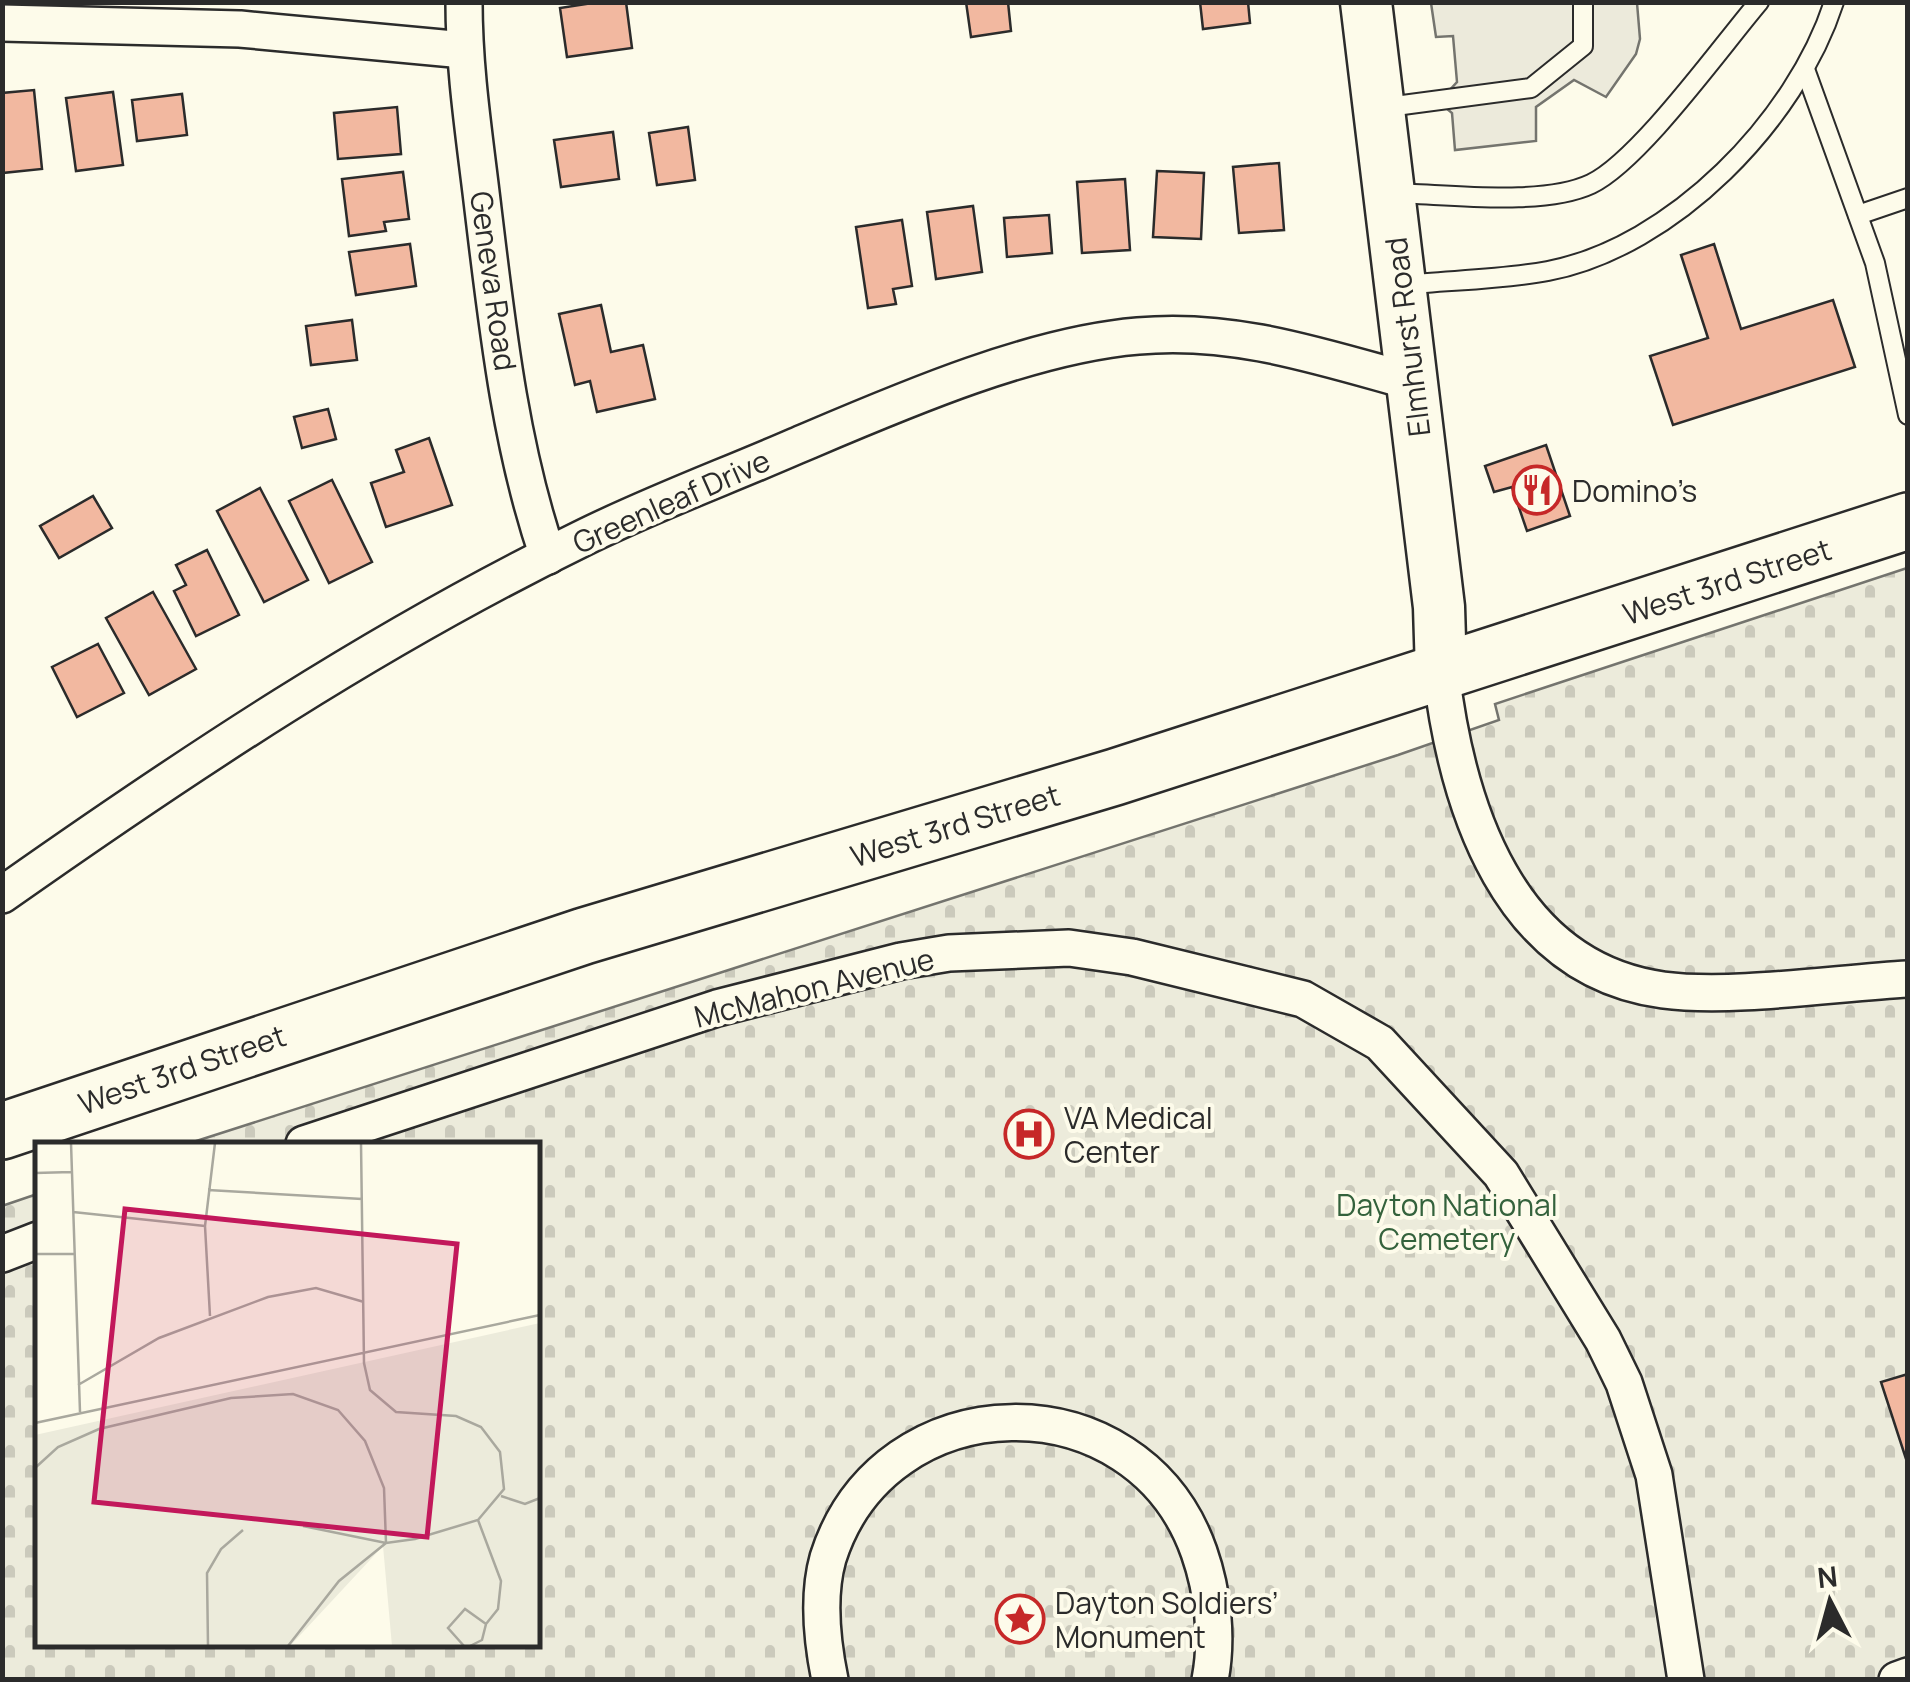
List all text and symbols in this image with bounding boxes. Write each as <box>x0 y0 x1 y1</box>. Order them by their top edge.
street label: Geneva Road <box>461 189 527 373</box>
street label: Elmhurst Road <box>1374 235 1440 439</box>
street label: Greenleaf Drive <box>566 439 776 563</box>
restaurant icon: Domino’s <box>1511 464 1563 516</box>
place label: Domino’s <box>1572 470 1697 511</box>
street label: West 3rd Street <box>1618 528 1836 634</box>
street label: West 3rd Street <box>845 774 1065 876</box>
street label: McMahon Avenue <box>690 937 938 1037</box>
street label: West 3rd Street <box>73 1014 291 1124</box>
place label: VA Medical Center <box>1064 1097 1213 1172</box>
hospital icon: VA Medical Center <box>1003 1108 1055 1160</box>
inset map <box>35 1142 540 1647</box>
park label: Dayton National Cemetery <box>1336 1184 1558 1259</box>
north arrow <box>1780 1552 1880 1652</box>
text: N <box>1815 1556 1839 1596</box>
place label: Dayton Soldiers’ Monument <box>1055 1582 1279 1657</box>
place icon: Dayton Soldiers’ Monument <box>994 1593 1046 1645</box>

